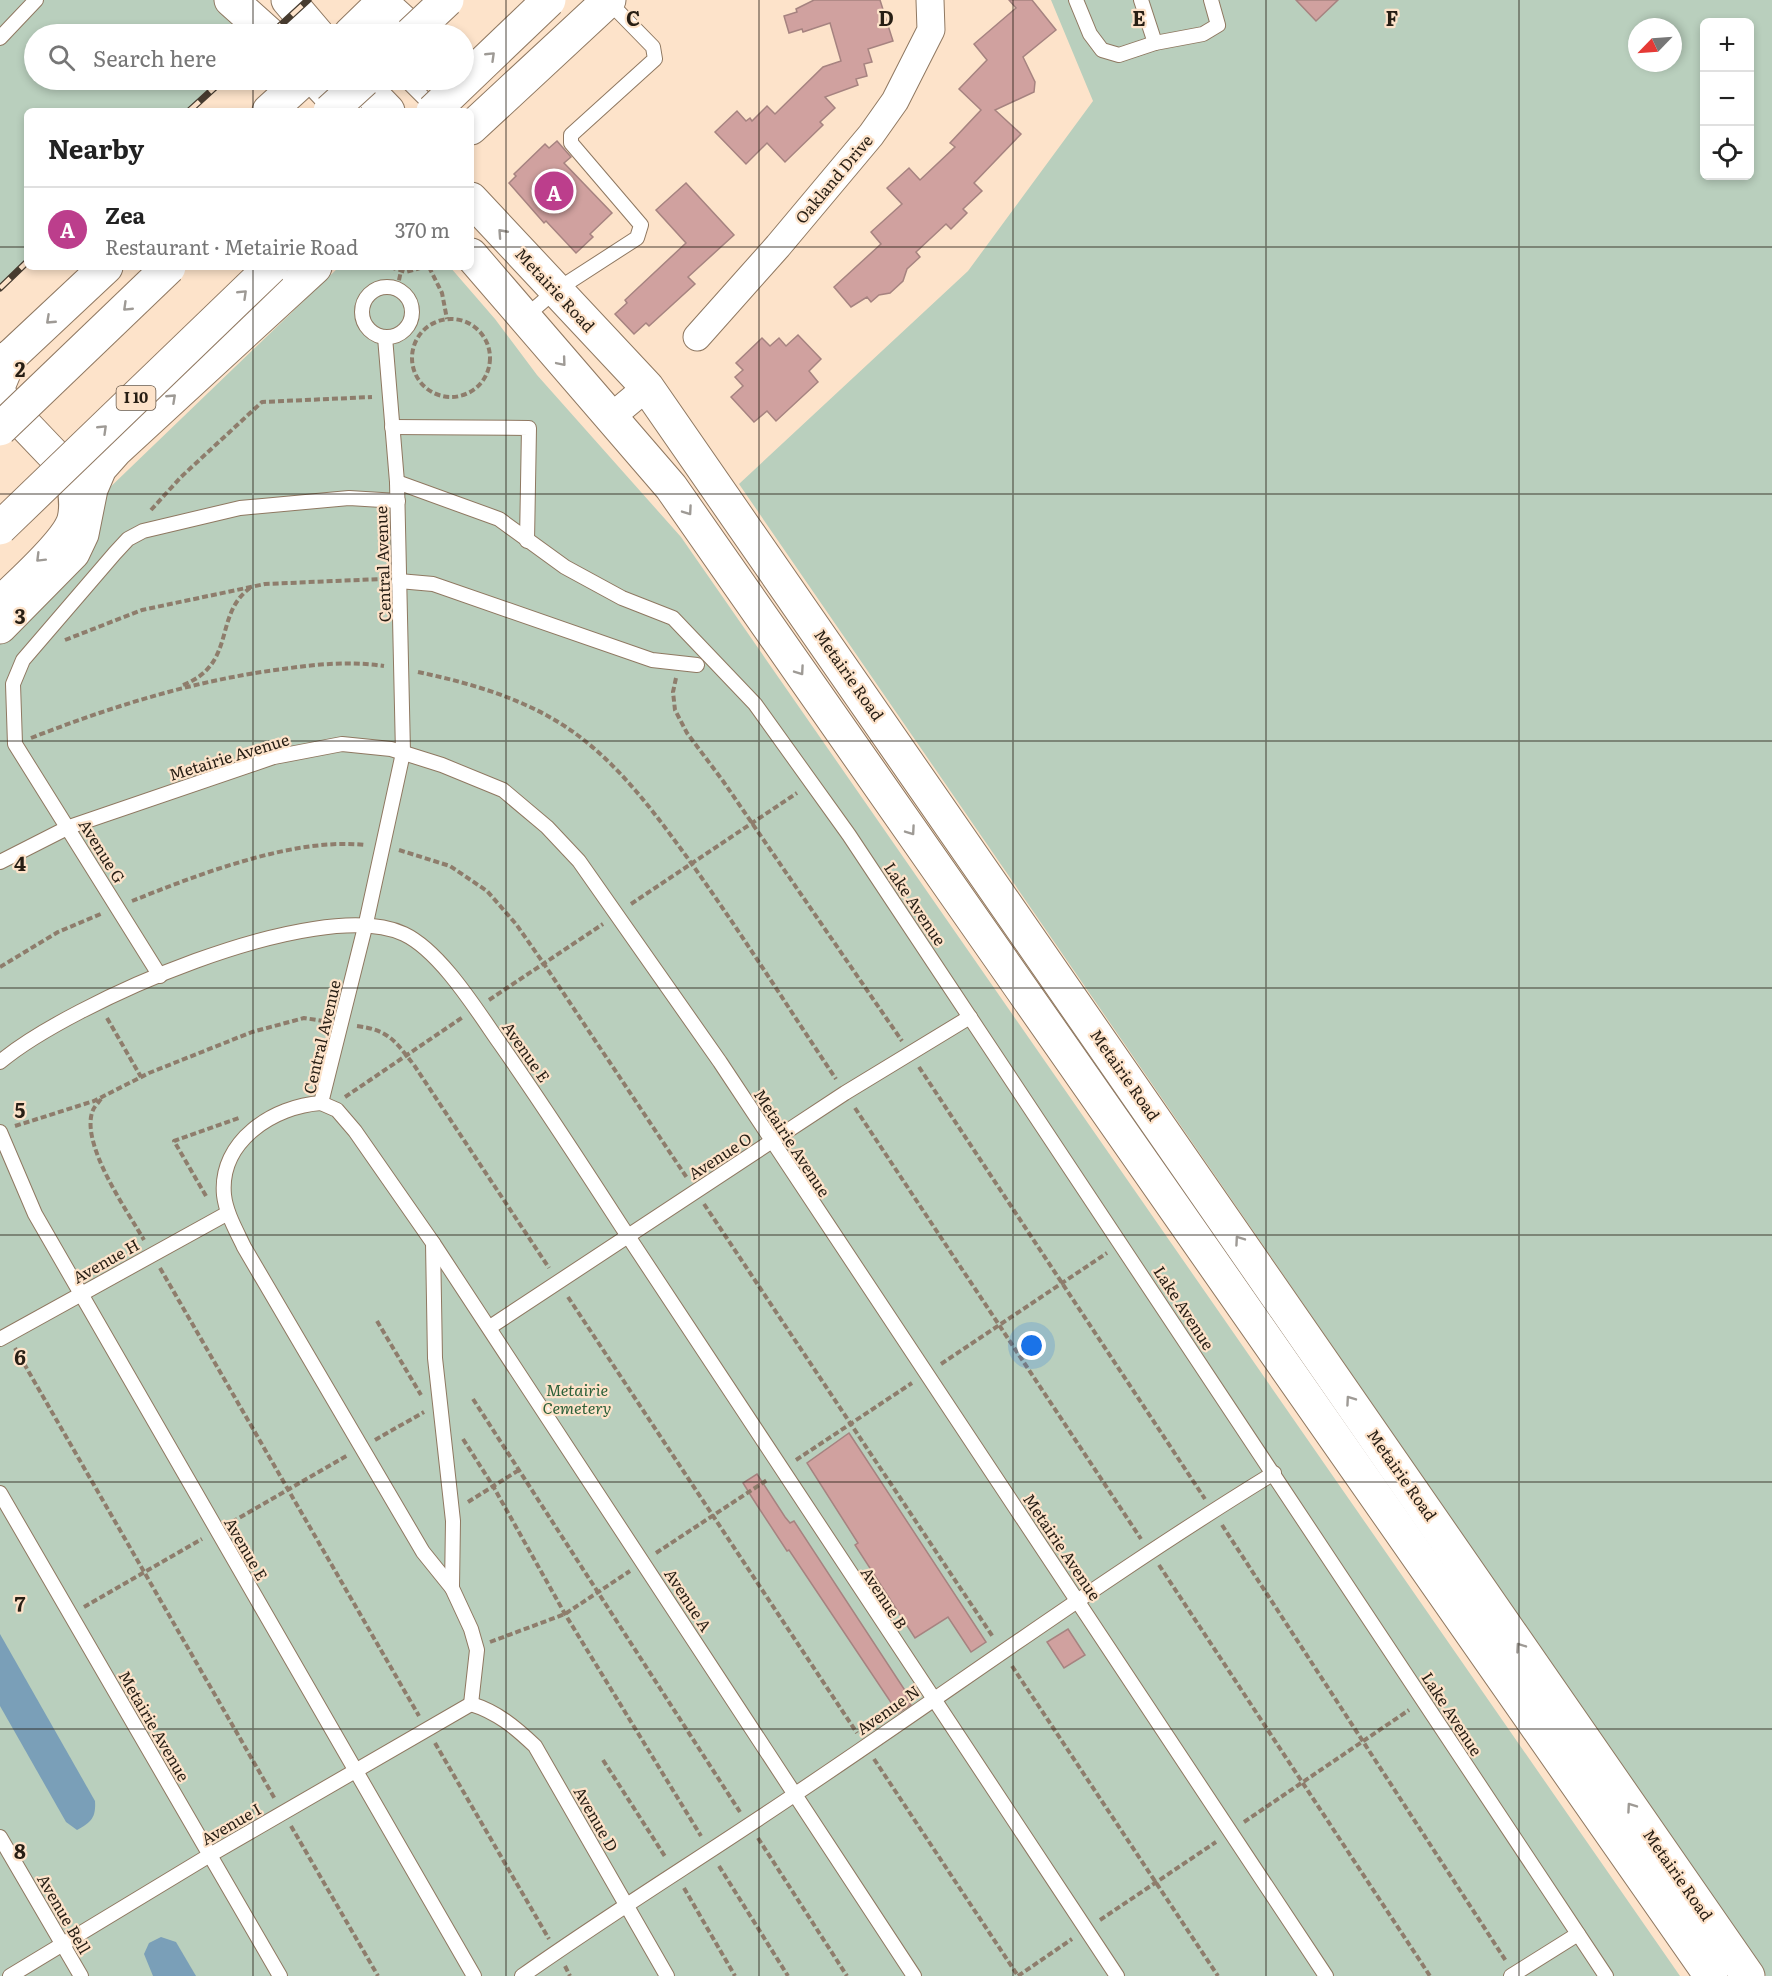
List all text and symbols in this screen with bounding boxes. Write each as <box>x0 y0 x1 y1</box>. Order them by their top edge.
text: C <box>626 2 640 32</box>
text: D <box>878 2 894 32</box>
text: E <box>1132 2 1146 32</box>
text: F <box>1386 2 1399 32</box>
north arrow <box>1628 18 1682 72</box>
map controls <box>1700 18 1754 180</box>
button: + <box>1700 18 1754 72</box>
search box <box>24 24 474 90</box>
icon: search <box>45 41 78 74</box>
text: Search here <box>93 41 216 74</box>
one-way arrow <box>484 52 494 63</box>
button: − <box>1700 72 1754 126</box>
button: locate <box>1700 126 1754 180</box>
text: Nearby <box>48 128 144 167</box>
street label: Oakland Drive <box>789 129 878 228</box>
pin: A <box>534 168 574 213</box>
text: Zea <box>105 198 145 231</box>
text: A <box>60 214 75 244</box>
text: 370 m <box>395 214 450 244</box>
one-way arrow <box>498 229 509 240</box>
text: Restaurant · Metairie Road <box>105 231 358 261</box>
street label: Metairie Road <box>510 242 601 337</box>
one-way arrow <box>236 290 247 301</box>
one-way arrow <box>123 300 134 311</box>
one-way arrow <box>46 312 57 323</box>
text: 2 <box>15 353 26 383</box>
one-way arrow <box>555 355 566 366</box>
road number: I 10 <box>116 386 156 410</box>
one-way arrow <box>166 394 176 405</box>
one-way arrow <box>96 426 107 437</box>
one-way arrow <box>681 504 692 515</box>
street label: Central Avenue <box>368 505 396 623</box>
one-way arrow <box>37 550 48 561</box>
text: 3 <box>14 600 26 630</box>
street label: Metairie Road <box>809 624 891 725</box>
one-way arrow <box>793 664 804 675</box>
street label: Metairie Avenue <box>166 726 292 786</box>
street label: Avenue G <box>74 814 132 887</box>
one-way arrow <box>904 824 915 835</box>
text: 4 <box>14 847 26 877</box>
street label: Lake Avenue <box>879 857 953 950</box>
street label: Central Avenue <box>296 977 346 1096</box>
street label: Avenue E <box>497 1016 557 1087</box>
street label: Metairie Road <box>1085 1024 1167 1125</box>
street label: Metairie Avenue <box>749 1084 837 1201</box>
text: 5 <box>15 1094 26 1124</box>
street label: Avenue O <box>683 1126 756 1185</box>
street label: Avenue H <box>68 1232 143 1288</box>
one-way arrow <box>1235 1235 1246 1246</box>
street label: Lake Avenue <box>1149 1261 1221 1354</box>
your location <box>1017 1331 1046 1360</box>
text: 6 <box>14 1341 26 1371</box>
park label: Metairie Cemetery <box>543 1377 611 1419</box>
one-way arrow <box>1346 1396 1357 1407</box>
street label: Metairie Road <box>1362 1424 1444 1525</box>
street label: Metairie Avenue <box>1018 1488 1108 1605</box>
street label: Avenue E <box>219 1512 275 1585</box>
street label: Avenue B <box>856 1562 914 1633</box>
street label: Avenue A <box>659 1563 718 1636</box>
text: 7 <box>15 1588 26 1618</box>
one-way arrow <box>1516 1642 1527 1653</box>
street label: Metairie Avenue <box>113 1666 196 1785</box>
street label: Lake Avenue <box>1417 1667 1489 1760</box>
street label: Avenue N <box>851 1678 924 1740</box>
street label: Avenue D <box>569 1781 625 1856</box>
street label: Avenue I <box>196 1796 265 1850</box>
one-way arrow <box>1627 1803 1638 1814</box>
street label: Metairie Road <box>1638 1824 1720 1925</box>
text: 8 <box>14 1835 26 1865</box>
street label: Avenue Bell <box>32 1869 97 1958</box>

